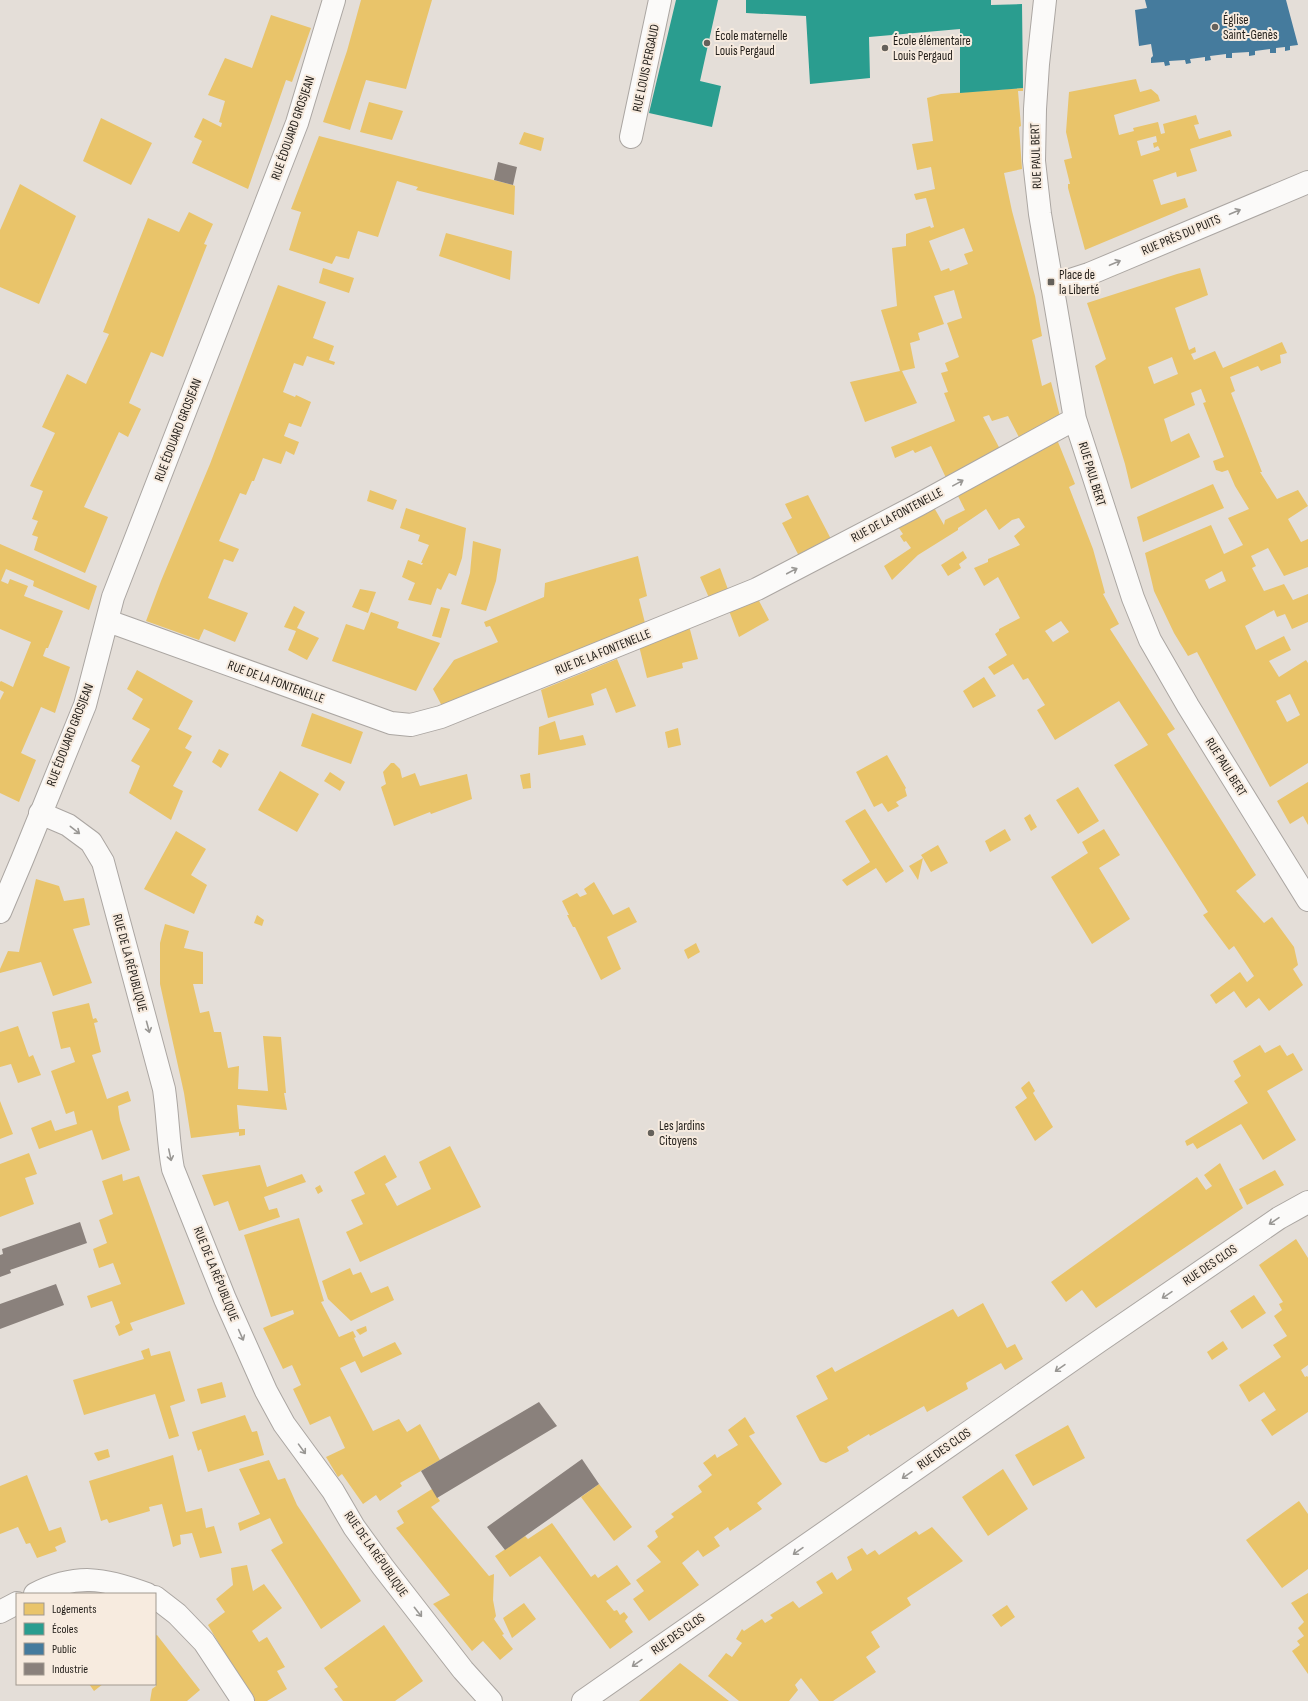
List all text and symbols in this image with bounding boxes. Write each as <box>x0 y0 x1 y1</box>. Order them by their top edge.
place label: Église Saint-Genès <box>1223 12 1278 43</box>
marker: Église Saint-Genès <box>1210 22 1220 32</box>
street label: RUE LOUIS PERGAUD <box>629 23 663 113</box>
place label: École maternelle Louis Pergaud <box>715 28 788 59</box>
place label: École élémentaire Louis Pergaud <box>893 33 971 64</box>
marker: École maternelle Louis Pergaud <box>702 38 712 48</box>
marker: École élémentaire Louis Pergaud <box>880 43 890 53</box>
street label: RUE ÉDOUARD GROSJEAN <box>268 74 318 182</box>
street label: RUE PAUL BERT <box>1027 123 1045 189</box>
one-way arrow <box>1229 208 1241 216</box>
street label: RUE PRÈS DU PUITS <box>1139 211 1223 259</box>
one-way arrow <box>1109 259 1121 266</box>
place label: Place de la Liberté <box>1059 267 1099 298</box>
marker: Place de la Liberté <box>1046 277 1056 287</box>
street label: RUE ÉDOUARD GROSJEAN <box>151 376 205 484</box>
street label: RUE PAUL BERT <box>1075 440 1109 508</box>
one-way arrow <box>952 479 964 486</box>
street label: RUE DE LA FONTENELLE <box>848 484 946 546</box>
one-way arrow <box>785 567 797 574</box>
street label: RUE DE LA FONTENELLE <box>553 626 653 678</box>
street label: RUE DE LA FONTENELLE <box>225 657 327 707</box>
street label: RUE ÉDOUARD GROSJEAN <box>43 681 97 789</box>
street label: RUE PAUL BERT <box>1202 735 1250 799</box>
one-way arrow <box>69 826 80 835</box>
street label: RUE DE LA RÉPUBLIQUE <box>109 912 151 1014</box>
one-way arrow <box>144 1020 152 1033</box>
place label: Les Jardins Citoyens <box>659 1118 705 1149</box>
marker: Les Jardins Citoyens <box>646 1128 656 1138</box>
one-way arrow <box>166 1148 174 1161</box>
one-way arrow <box>1269 1217 1280 1225</box>
street label: RUE DE LA RÉPUBLIQUE <box>190 1224 242 1324</box>
street label: RUE DES CLOS <box>1180 1241 1241 1289</box>
one-way arrow <box>1161 1291 1172 1299</box>
one-way arrow <box>238 1328 245 1340</box>
one-way arrow <box>1054 1364 1065 1372</box>
street label: RUE DES CLOS <box>914 1424 974 1473</box>
one-way arrow <box>298 1443 306 1454</box>
one-way arrow <box>902 1471 913 1479</box>
street label: RUE DE LA RÉPUBLIQUE <box>341 1508 411 1600</box>
one-way arrow <box>792 1547 803 1555</box>
legend <box>16 1593 156 1685</box>
text: Logements <box>52 1602 96 1617</box>
one-way arrow <box>413 1606 422 1617</box>
street label: RUE DES CLOS <box>648 1609 708 1658</box>
text: Écoles <box>52 1622 78 1637</box>
text: Public <box>52 1642 77 1657</box>
one-way arrow <box>632 1659 643 1667</box>
text: Industrie <box>52 1662 88 1677</box>

